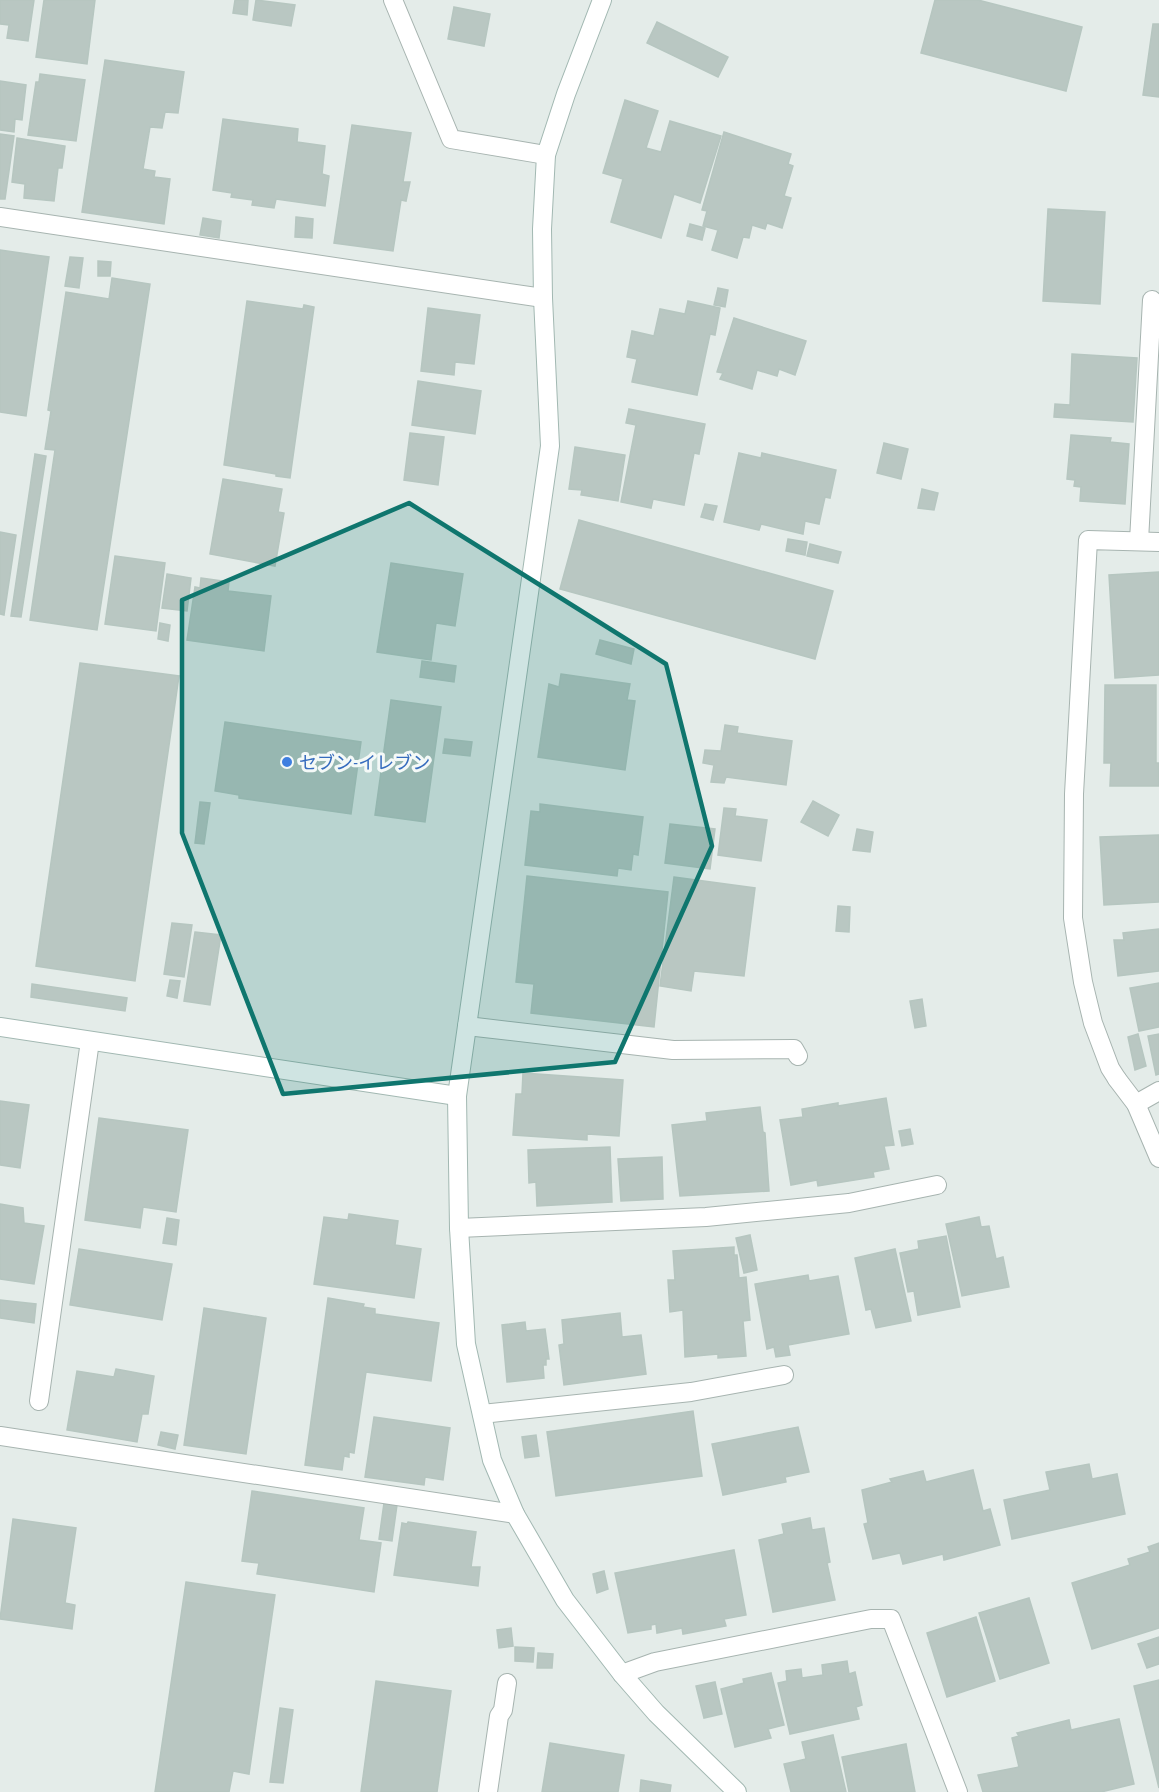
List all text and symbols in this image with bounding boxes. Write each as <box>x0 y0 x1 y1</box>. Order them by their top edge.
place label: セブン-イレブン <box>299 751 430 774</box>
marker: セブン-イレブン <box>280 755 294 769</box>

